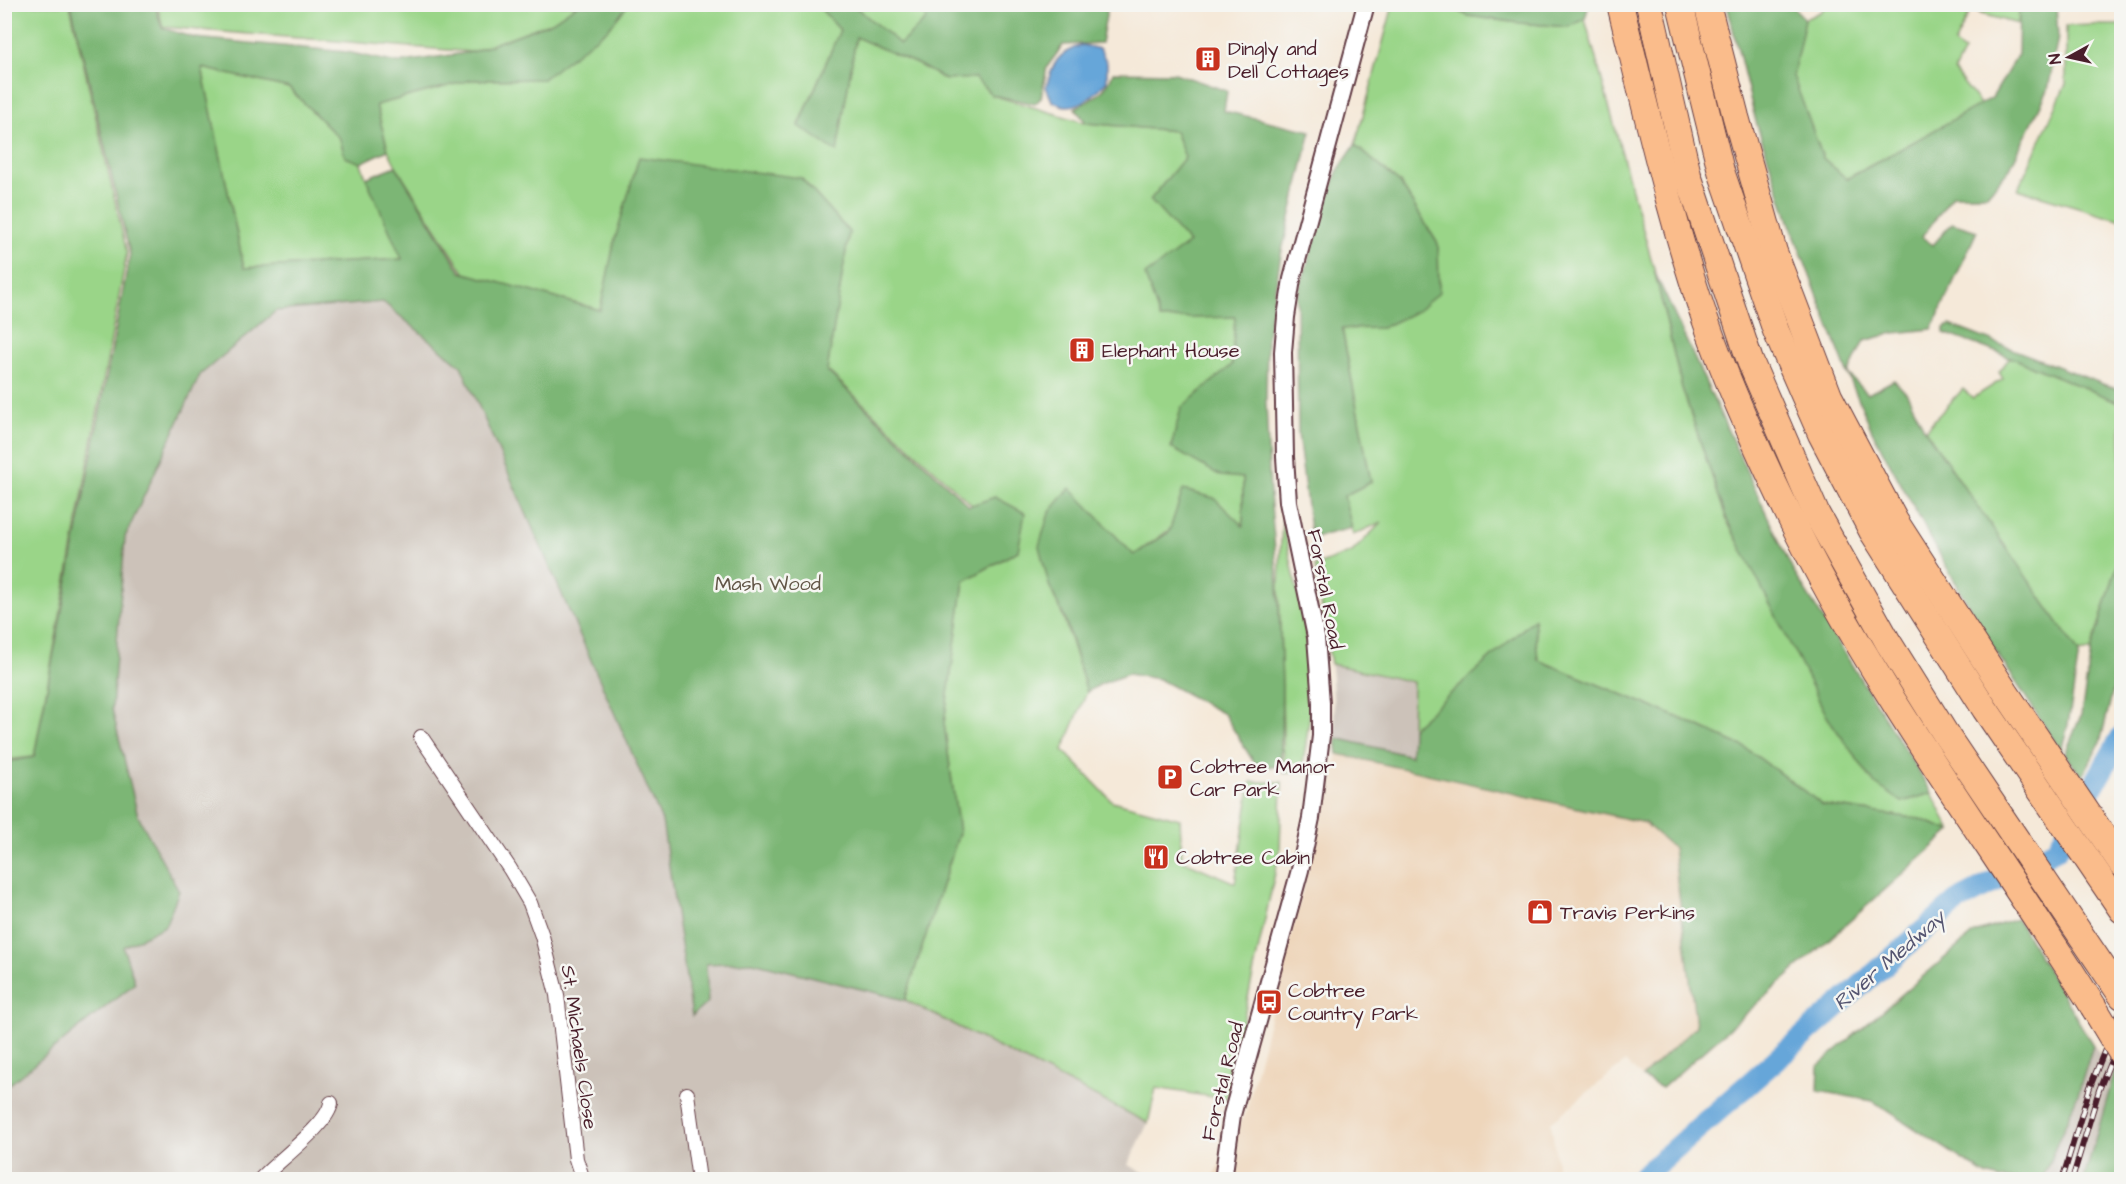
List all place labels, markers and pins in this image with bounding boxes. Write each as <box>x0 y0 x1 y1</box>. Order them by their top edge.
place label: Dingly and Dell Cottages <box>1228 35 1349 87</box>
building icon: Dingly and Dell Cottages <box>1193 44 1223 74</box>
building icon: Elephant House <box>1067 335 1097 365</box>
place label: Elephant House <box>1102 337 1240 365</box>
place label: Cobtree Manor Car Park <box>1190 753 1334 804</box>
parking icon: Cobtree Manor Car Park <box>1155 762 1185 792</box>
restaurant icon: Cobtree Cabin <box>1141 842 1171 872</box>
place label: Cobtree Cabin <box>1176 844 1310 872</box>
shop icon: Travis Perkins <box>1525 897 1555 927</box>
place label: Travis Perkins <box>1560 899 1695 927</box>
place label: Cobtree Country Park <box>1288 977 1418 1029</box>
bus stop icon: Cobtree Country Park <box>1254 987 1284 1017</box>

